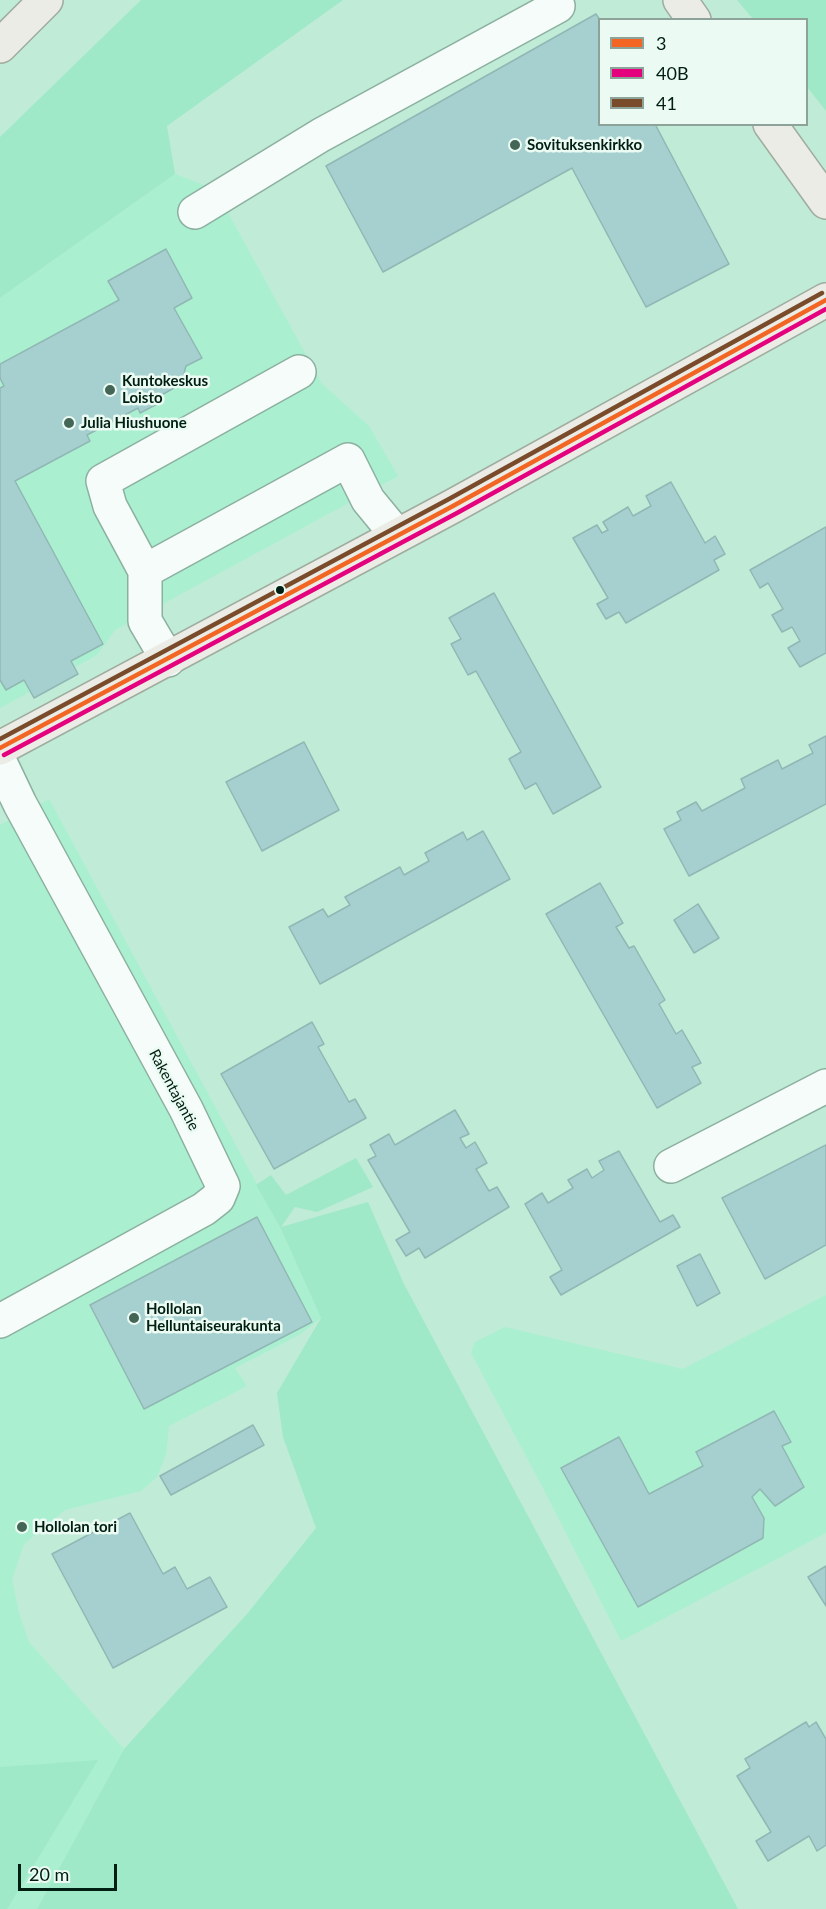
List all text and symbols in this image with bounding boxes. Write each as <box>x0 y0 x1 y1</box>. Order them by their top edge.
legend <box>598 18 808 126</box>
text: 3 <box>656 32 666 54</box>
text: 40B <box>656 62 689 84</box>
text: 41 <box>656 92 677 114</box>
place label: Sovituksenkirkko <box>527 136 642 154</box>
marker: Sovituksenkirkko <box>508 138 522 152</box>
place label: Kuntokeskus Loisto <box>122 372 208 407</box>
marker: Kuntokeskus Loisto <box>103 383 117 397</box>
place label: Julia Hiushuone <box>81 414 187 432</box>
marker: Julia Hiushuone <box>62 416 76 430</box>
unlabelled marker <box>274 584 286 596</box>
street label: Rakentajantie <box>145 1046 203 1134</box>
place label: Hollolan Helluntaiseurakunta <box>146 1300 281 1335</box>
marker: Hollolan Helluntaiseurakunta <box>127 1311 141 1325</box>
place label: Hollolan tori <box>34 1518 117 1536</box>
marker: Hollolan tori <box>15 1520 29 1534</box>
scale bar <box>21 1852 120 1890</box>
text: 20 m <box>29 1863 69 1885</box>

